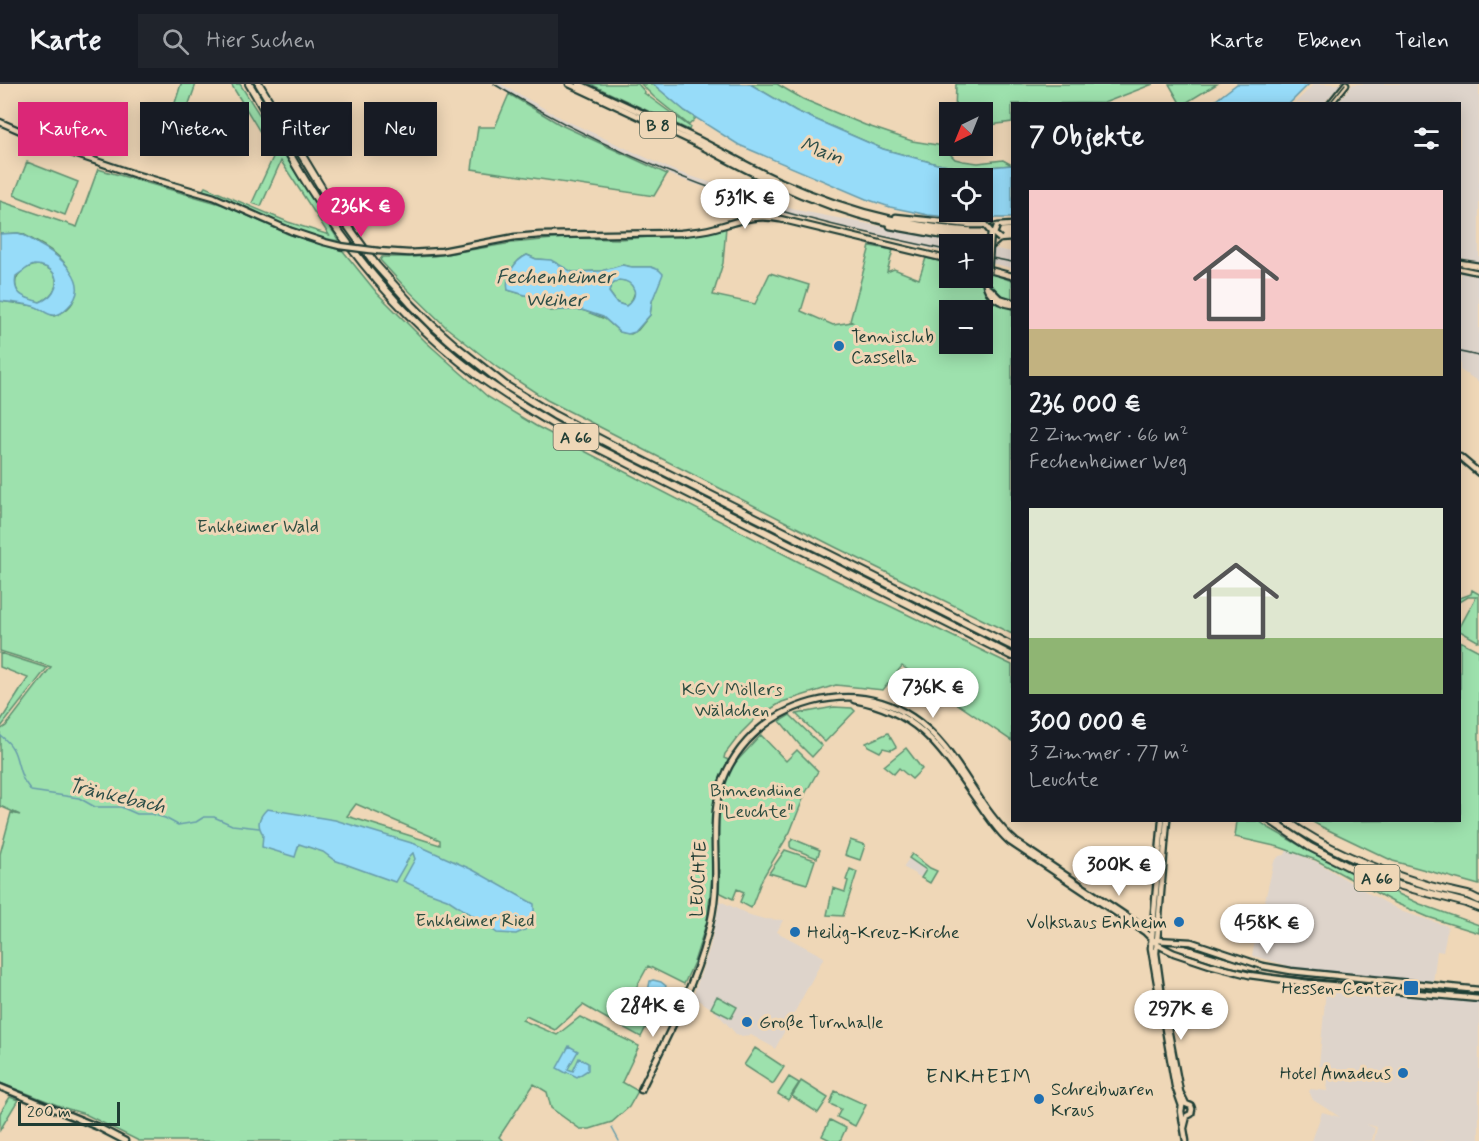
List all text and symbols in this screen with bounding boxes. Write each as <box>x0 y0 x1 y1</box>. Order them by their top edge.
search box <box>138 14 558 68</box>
text: Karte <box>30 23 102 60</box>
icon: search <box>159 25 192 58</box>
text: Hier suchen <box>207 27 315 55</box>
text: Karte <box>1210 27 1264 55</box>
text: Ebenen <box>1297 27 1362 55</box>
text: Teilen <box>1395 27 1449 55</box>
chip: Kaufen <box>18 102 128 156</box>
chip: Mieten <box>140 102 249 156</box>
chip: Filter <box>261 102 352 156</box>
chip: Neu <box>364 102 437 156</box>
north arrow <box>939 102 993 156</box>
map controls <box>939 102 993 354</box>
road number: B 8 <box>640 112 676 138</box>
text: 7 Objekte <box>1029 121 1144 155</box>
icon: filters <box>1410 122 1443 155</box>
water label: Main <box>796 131 847 172</box>
button: locate <box>939 168 993 222</box>
pin: 531K € <box>696 179 794 230</box>
text: 531K € <box>715 185 775 212</box>
pin: 236K € <box>312 187 410 238</box>
text: 236K € <box>331 193 391 220</box>
icon: home <box>1182 229 1290 337</box>
button: + <box>939 234 993 288</box>
water label: Fechenheimer Weiher <box>496 264 617 314</box>
button: − <box>939 300 993 354</box>
place label: Tennisclub Cassella <box>851 325 934 370</box>
marker: Tennisclub Cassella <box>832 339 846 353</box>
text: 236 000 € <box>1029 388 1141 422</box>
text: 2 Zimmer · 66 m² <box>1029 422 1188 449</box>
road number: A 66 <box>554 424 598 450</box>
text: Fechenheimer Weg <box>1029 449 1187 476</box>
park label: Enkheimer Wald <box>197 515 319 539</box>
icon: home <box>1182 547 1290 655</box>
pin: 736K € <box>884 668 982 719</box>
text: 736K € <box>902 674 964 701</box>
park label: KGV Möllers Wäldchen <box>682 678 782 723</box>
text: 300 000 € <box>1029 706 1147 740</box>
text: 3 Zimmer · 77 m² <box>1029 740 1189 767</box>
text: Leuchte <box>1029 767 1099 794</box>
water label: Tränkebach <box>65 772 168 821</box>
park label: Binnendüne "Leuchte" <box>710 779 802 824</box>
street label: LEUCHTE <box>685 840 713 918</box>
pin: 300K € <box>1070 846 1168 897</box>
text: 300K € <box>1086 852 1152 879</box>
road number: A 66 <box>1354 865 1400 891</box>
pin: 458K € <box>1218 904 1316 955</box>
park label: Enkheimer Ried <box>415 909 535 933</box>
text: 458K € <box>1234 910 1300 937</box>
place label: Volkshaus Enkheim <box>1026 911 1167 935</box>
marker: Volkshaus Enkheim <box>1172 915 1186 929</box>
place label: Heilig-Kreuz-Kirche <box>807 921 960 945</box>
marker: Heilig-Kreuz-Kirche <box>788 925 802 939</box>
place label: Hessen-Center <box>1282 977 1398 1001</box>
marker: Hessen-Center <box>1402 979 1420 997</box>
pin: 284K € <box>604 987 702 1038</box>
pin: 297K € <box>1132 990 1230 1041</box>
text: 284K € <box>620 993 686 1020</box>
text: 297K € <box>1148 996 1214 1023</box>
place label: Große Turnhalle <box>759 1011 884 1035</box>
marker: Große Turnhalle <box>740 1015 754 1029</box>
place label: Hotel Amadeus <box>1280 1062 1391 1086</box>
district label: ENKHEIM <box>925 1063 1033 1091</box>
marker: Hotel Amadeus <box>1396 1066 1410 1080</box>
place label: Schreibwaren Kraus <box>1051 1078 1154 1123</box>
marker: Schreibwaren Kraus <box>1032 1092 1046 1106</box>
scale bar <box>18 1099 120 1126</box>
text: 200 m <box>27 1102 71 1123</box>

